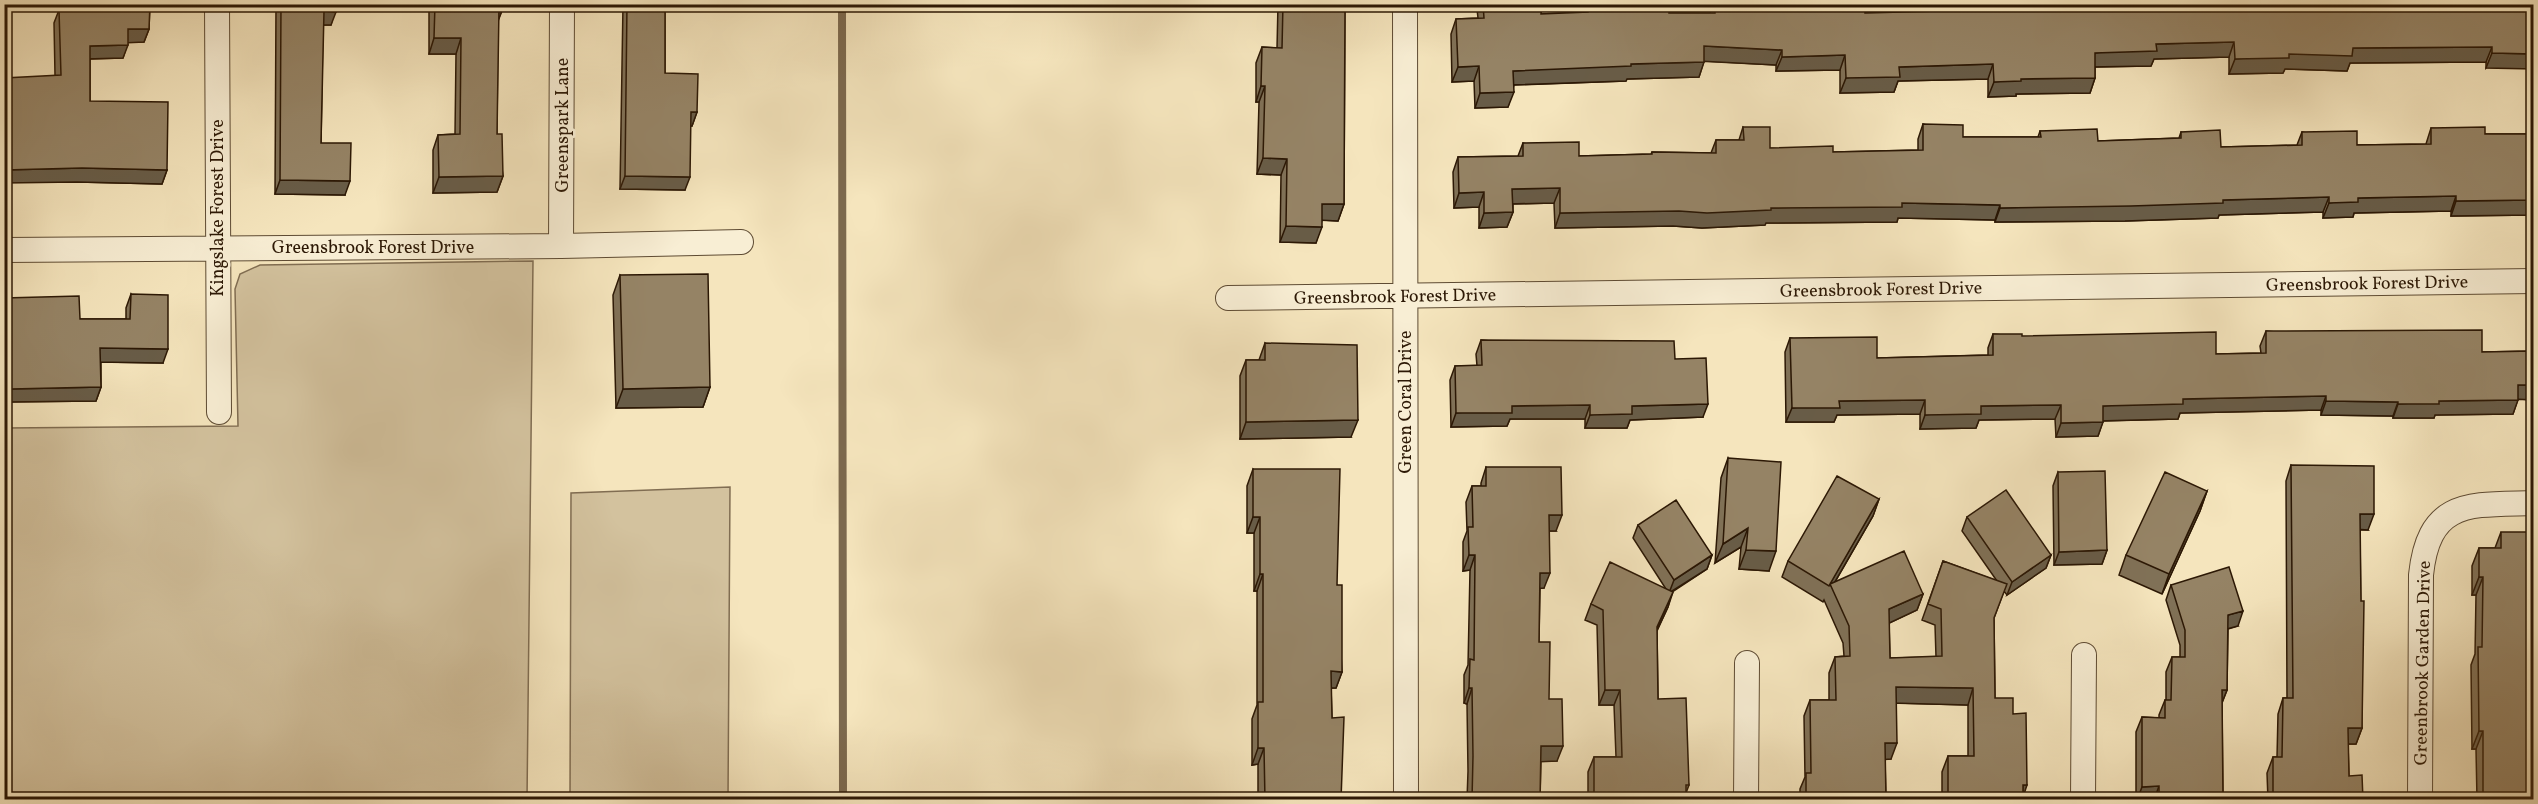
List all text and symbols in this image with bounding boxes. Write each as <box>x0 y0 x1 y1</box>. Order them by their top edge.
street label: Greenspark Lane <box>551 58 576 192</box>
street label: Kingslake Forest Drive <box>206 119 231 297</box>
street label: Greensbrook Forest Drive <box>272 236 474 261</box>
street label: Greensbrook Forest Drive <box>2266 270 2468 299</box>
street label: Greensbrook Forest Drive <box>1780 276 1982 305</box>
street label: Greensbrook Forest Drive <box>1294 283 1496 312</box>
street label: Green Coral Drive <box>1394 331 1419 473</box>
street label: Greenbrook Garden Drive <box>2409 560 2438 766</box>

